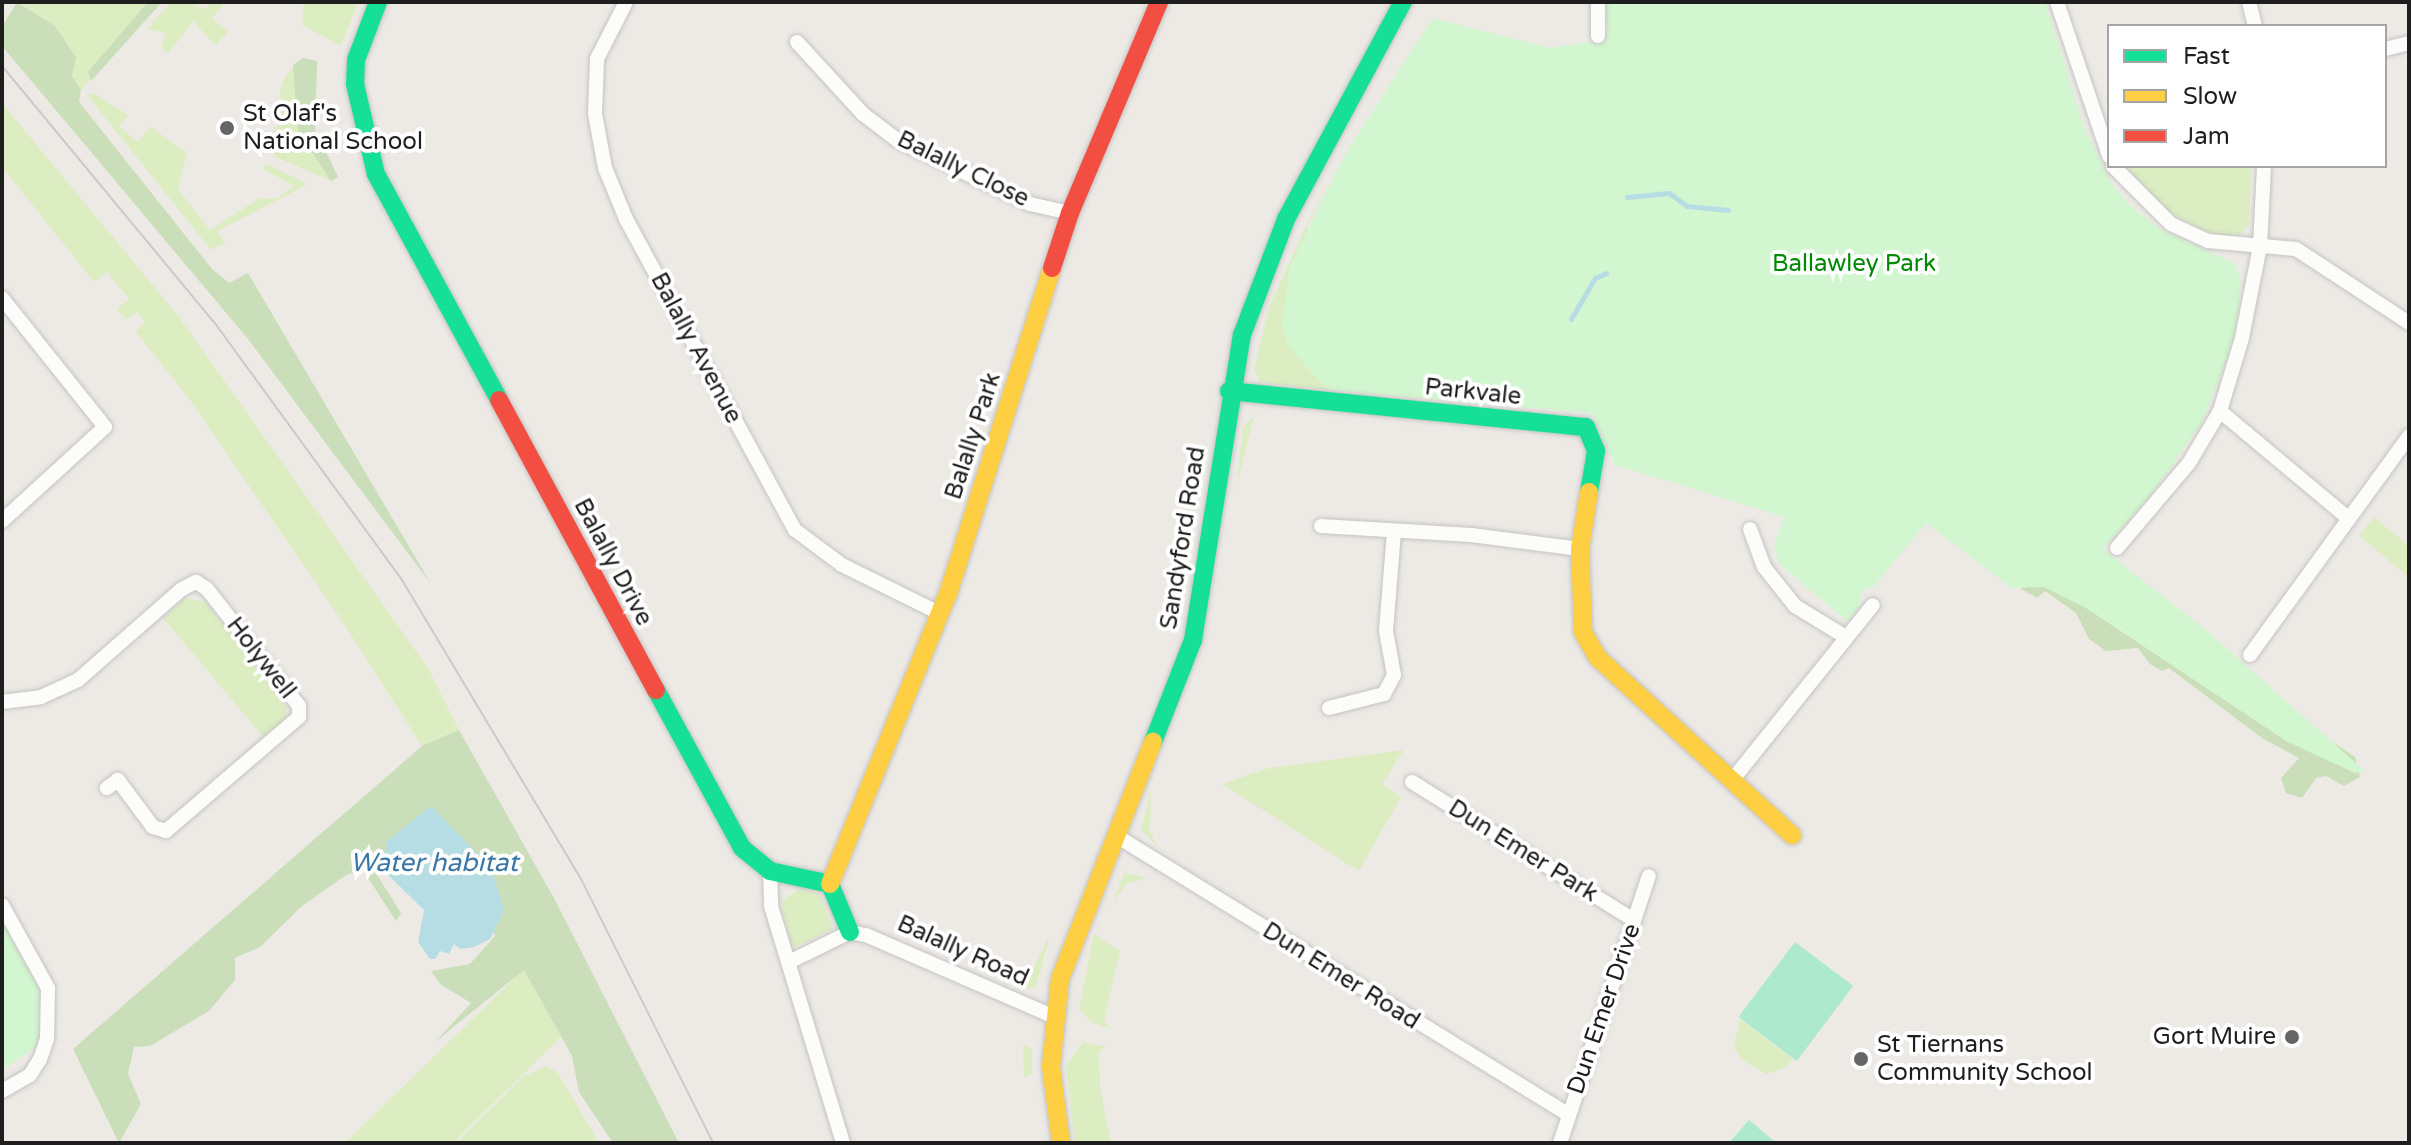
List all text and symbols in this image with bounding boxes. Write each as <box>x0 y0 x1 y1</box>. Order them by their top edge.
legend <box>2107 24 2387 168</box>
text: Fast <box>2183 42 2230 71</box>
text: Slow <box>2183 82 2237 111</box>
place label: St Olaf's National School <box>243 100 423 156</box>
marker: St Olaf's National School <box>218 119 236 137</box>
text: Jam <box>2183 122 2230 151</box>
street label: Balally Close <box>892 125 1034 213</box>
park label: Ballawley Park <box>1772 250 1936 278</box>
street label: Balally Avenue <box>644 268 748 428</box>
street label: Balally Park <box>939 369 1007 503</box>
street label: Parkvale <box>1423 373 1523 411</box>
street label: Sandyford Road <box>1154 445 1212 631</box>
street label: Balally Drive <box>567 494 659 630</box>
street label: Holywell <box>220 611 302 705</box>
street label: Dun Emer Park <box>1443 794 1603 908</box>
water label: Water habitat <box>350 847 518 879</box>
street label: Balally Road <box>893 909 1033 993</box>
street label: Dun Emer Road <box>1257 916 1425 1036</box>
street label: Dun Emer Drive <box>1561 920 1647 1098</box>
place label: Gort Muire <box>2153 1023 2276 1051</box>
marker: Gort Muire <box>2283 1028 2301 1046</box>
place label: St Tiernans Community School <box>1877 1031 2093 1087</box>
marker: St Tiernans Community School <box>1852 1050 1870 1068</box>

